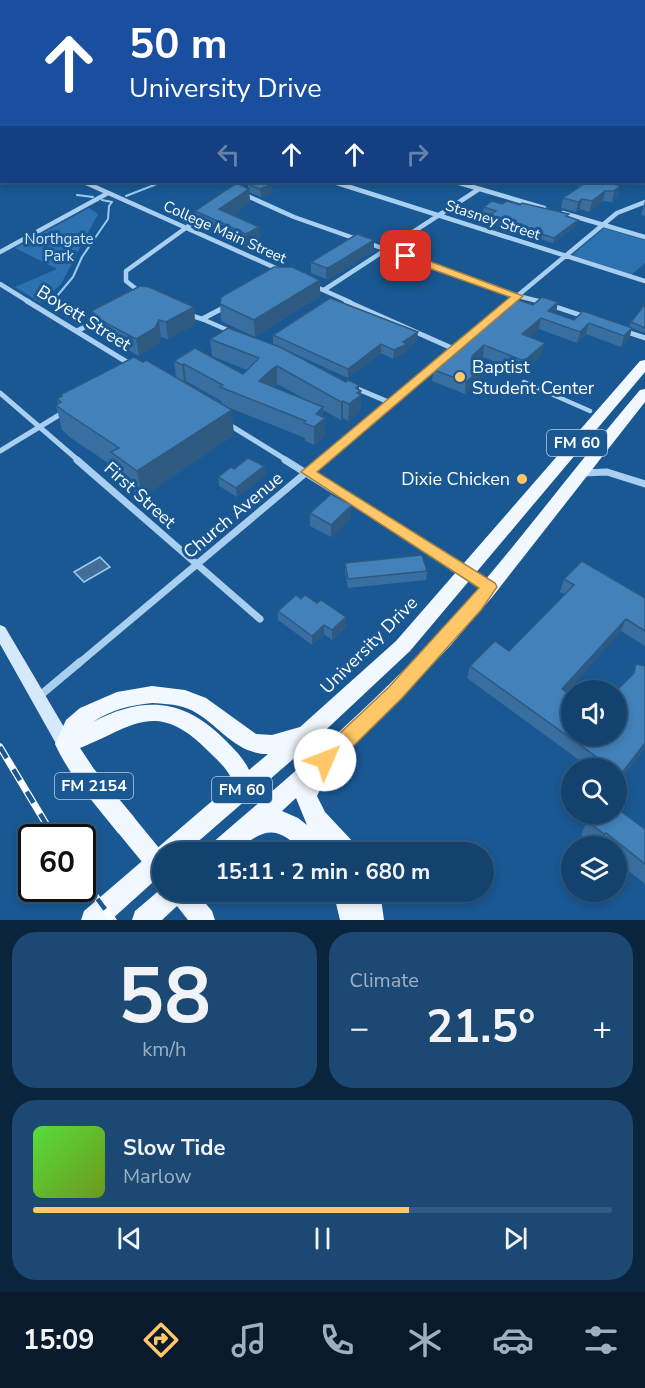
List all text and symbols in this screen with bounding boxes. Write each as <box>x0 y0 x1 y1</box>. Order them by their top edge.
text: 50 m <box>129 16 228 73</box>
icon: ahead <box>30 24 108 102</box>
text: University Drive <box>129 70 322 107</box>
icon: left <box>212 138 245 171</box>
icon: ahead <box>275 138 308 171</box>
icon: ahead <box>338 138 371 171</box>
icon: right <box>401 138 434 171</box>
street label: Stasney Street <box>443 195 544 245</box>
street label: College Main Street <box>160 196 290 268</box>
park label: Northgate Park <box>25 229 93 266</box>
pin <box>380 230 431 281</box>
icon: arrive <box>389 239 422 272</box>
street label: Boyett Street <box>32 280 136 357</box>
place label: Baptist Student Center <box>472 355 595 400</box>
marker: Baptist Student Center <box>453 370 467 384</box>
road number: FM 60 <box>547 430 607 456</box>
street label: First Street <box>99 456 182 534</box>
street label: Church Avenue <box>178 466 288 564</box>
place label: Dixie Chicken <box>401 467 510 491</box>
marker: Dixie Chicken <box>515 472 529 486</box>
street label: University Drive <box>315 591 423 699</box>
map controls <box>561 680 627 902</box>
button: sound <box>561 680 627 746</box>
position arrow <box>293 728 357 792</box>
button: search <box>561 758 627 824</box>
road number: FM 2154 <box>55 773 133 799</box>
road number: FM 60 <box>212 777 272 803</box>
speed limit sign: 60 <box>18 824 96 902</box>
button: layers <box>561 836 627 902</box>
text: 15:11 · 2 min · 680 m <box>216 857 430 887</box>
text: 58 <box>117 943 211 1050</box>
text: Climate <box>350 967 419 994</box>
text: 21.5° <box>426 997 535 1058</box>
text: − <box>350 1006 369 1051</box>
text: + <box>592 1006 612 1051</box>
text: km/h <box>142 1036 186 1063</box>
text: Slow Tide <box>123 1133 225 1163</box>
text: Marlow <box>123 1163 191 1190</box>
icon: previous <box>113 1222 146 1255</box>
icon: pause <box>306 1222 339 1255</box>
icon: next <box>499 1222 532 1255</box>
icon: directions <box>140 1319 182 1361</box>
icon: music <box>228 1319 270 1361</box>
icon: phone <box>316 1319 358 1361</box>
icon: climate <box>404 1319 446 1361</box>
icon: car <box>492 1319 534 1361</box>
icon: filters <box>580 1319 622 1361</box>
text: 15:09 <box>23 1322 94 1359</box>

